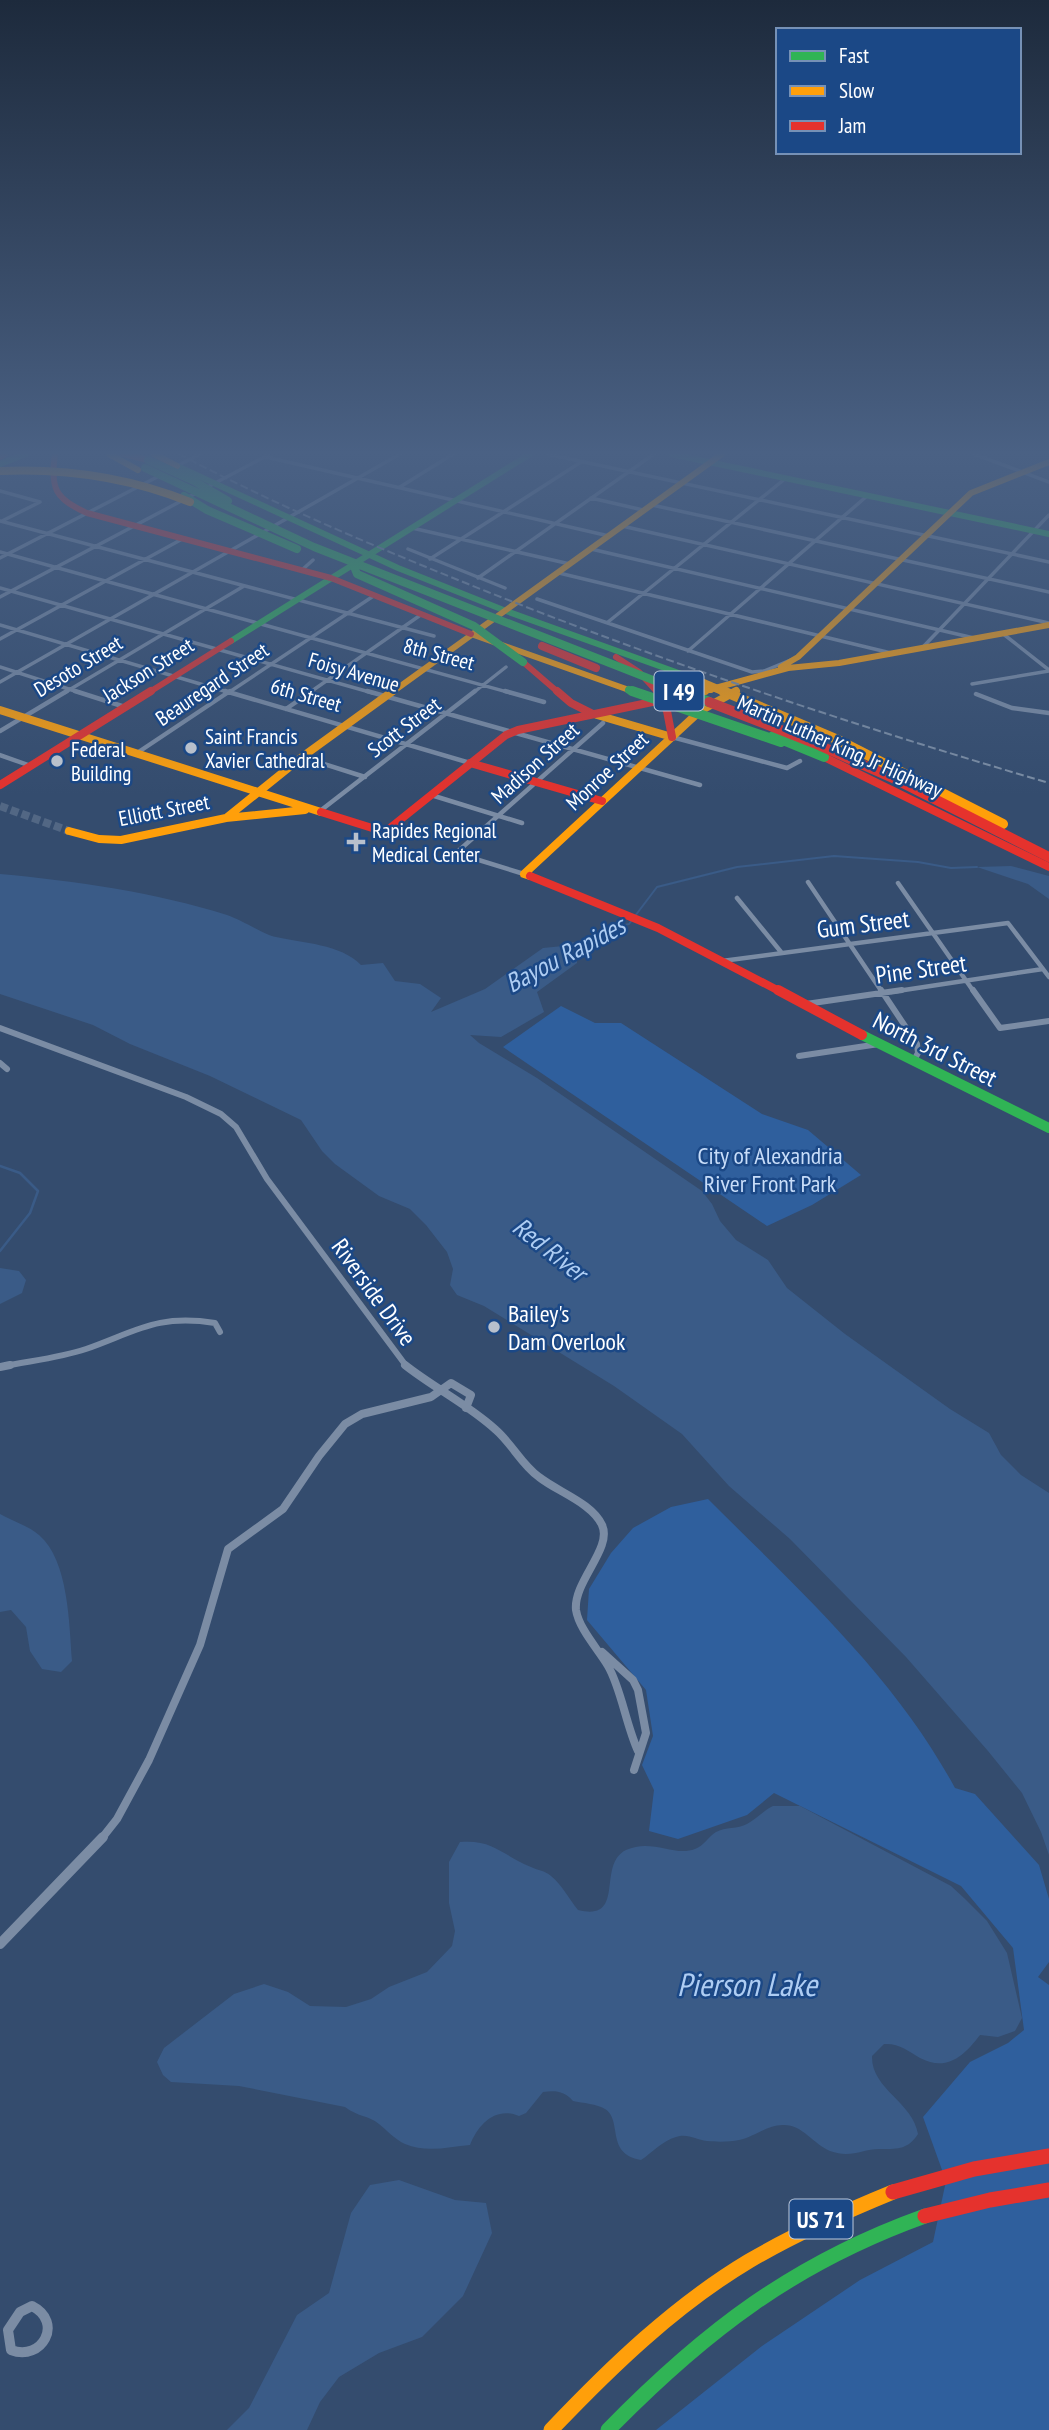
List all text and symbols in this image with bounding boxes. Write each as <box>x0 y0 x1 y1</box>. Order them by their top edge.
legend <box>776 28 1021 154</box>
text: Fast <box>839 42 869 69</box>
text: Slow <box>839 77 875 104</box>
text: Jam <box>838 112 866 139</box>
street label: Desoto Street <box>29 629 127 703</box>
street label: Jackson Street <box>97 631 199 709</box>
street label: 8th Street <box>401 632 478 676</box>
street label: Beauregard Street <box>150 636 274 732</box>
street label: Foisy Avenue <box>305 646 403 698</box>
road number: I 49 <box>654 671 704 710</box>
street label: 6th Street <box>267 672 345 718</box>
street label: Martin Luther King, Jr Highway <box>733 689 947 803</box>
street label: Scott Street <box>362 691 446 763</box>
street label: Madison Street <box>486 716 585 809</box>
place label: Saint Francis Xavier Cathedral <box>205 723 325 774</box>
street label: Monroe Street <box>560 726 654 816</box>
place label: Federal Building <box>71 736 131 787</box>
marker: Saint Francis Xavier Cathedral <box>183 740 199 756</box>
marker: Federal Building <box>49 753 65 769</box>
street label: Elliott Street <box>116 788 212 832</box>
place label: Rapides Regional Medical Center <box>372 817 497 868</box>
marker: Rapides Regional Medical Center <box>346 832 366 852</box>
street label: Gum Street <box>815 903 911 945</box>
water label: Bayou Rapides <box>499 908 633 999</box>
street label: Pine Street <box>874 947 969 991</box>
street label: North 3rd Street <box>868 1004 1003 1094</box>
park label: City of Alexandria River Front Park <box>697 1140 843 1199</box>
water label: Red River <box>506 1210 597 1291</box>
street label: Riverside Drive <box>325 1232 423 1352</box>
place label: Bailey's Dam Overlook <box>508 1298 626 1357</box>
marker: Bailey's Dam Overlook <box>486 1319 502 1335</box>
water label: Pierson Lake <box>677 1963 819 2005</box>
road number: US 71 <box>790 2200 852 2238</box>

